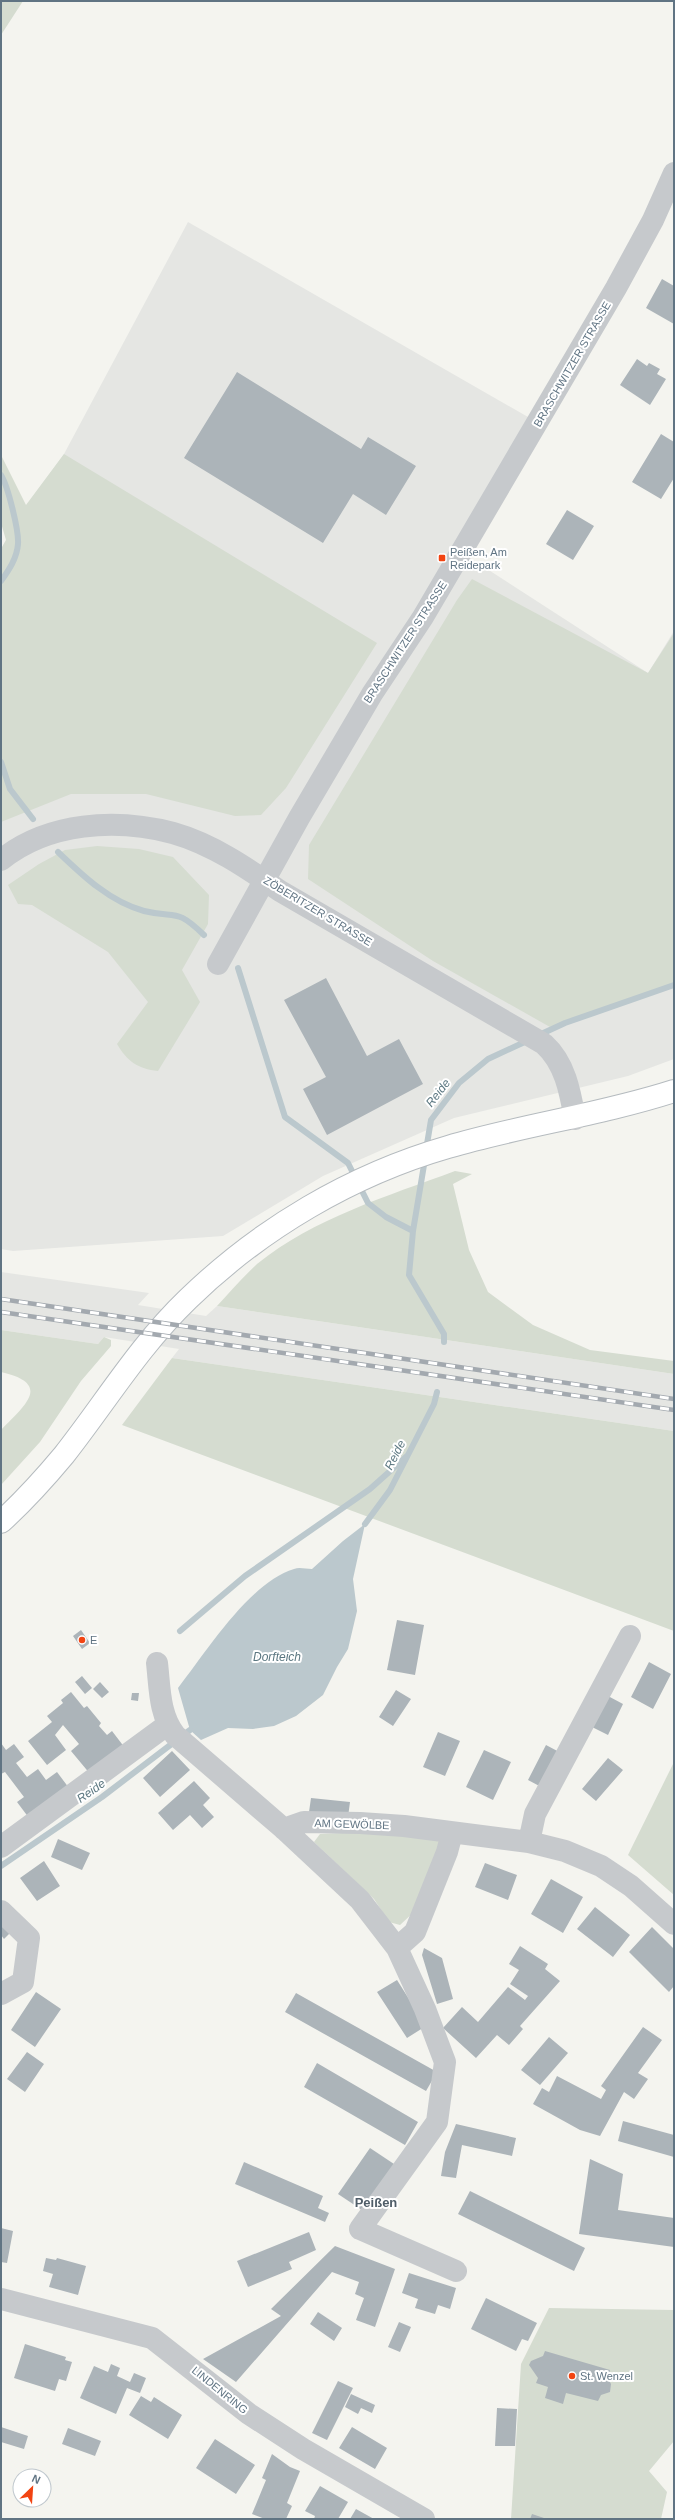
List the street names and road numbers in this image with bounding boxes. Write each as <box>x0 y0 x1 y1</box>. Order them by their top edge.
street label: BRASCHWITZER STRASSE <box>531 299 613 429</box>
street label: BRASCHWITZER STRASSE <box>361 579 449 705</box>
street label: ZÖBERITZER STRASSE <box>262 874 374 948</box>
street label: AM GEWÖLBE <box>314 1817 390 1831</box>
street label: LINDENRING <box>190 2364 250 2416</box>

